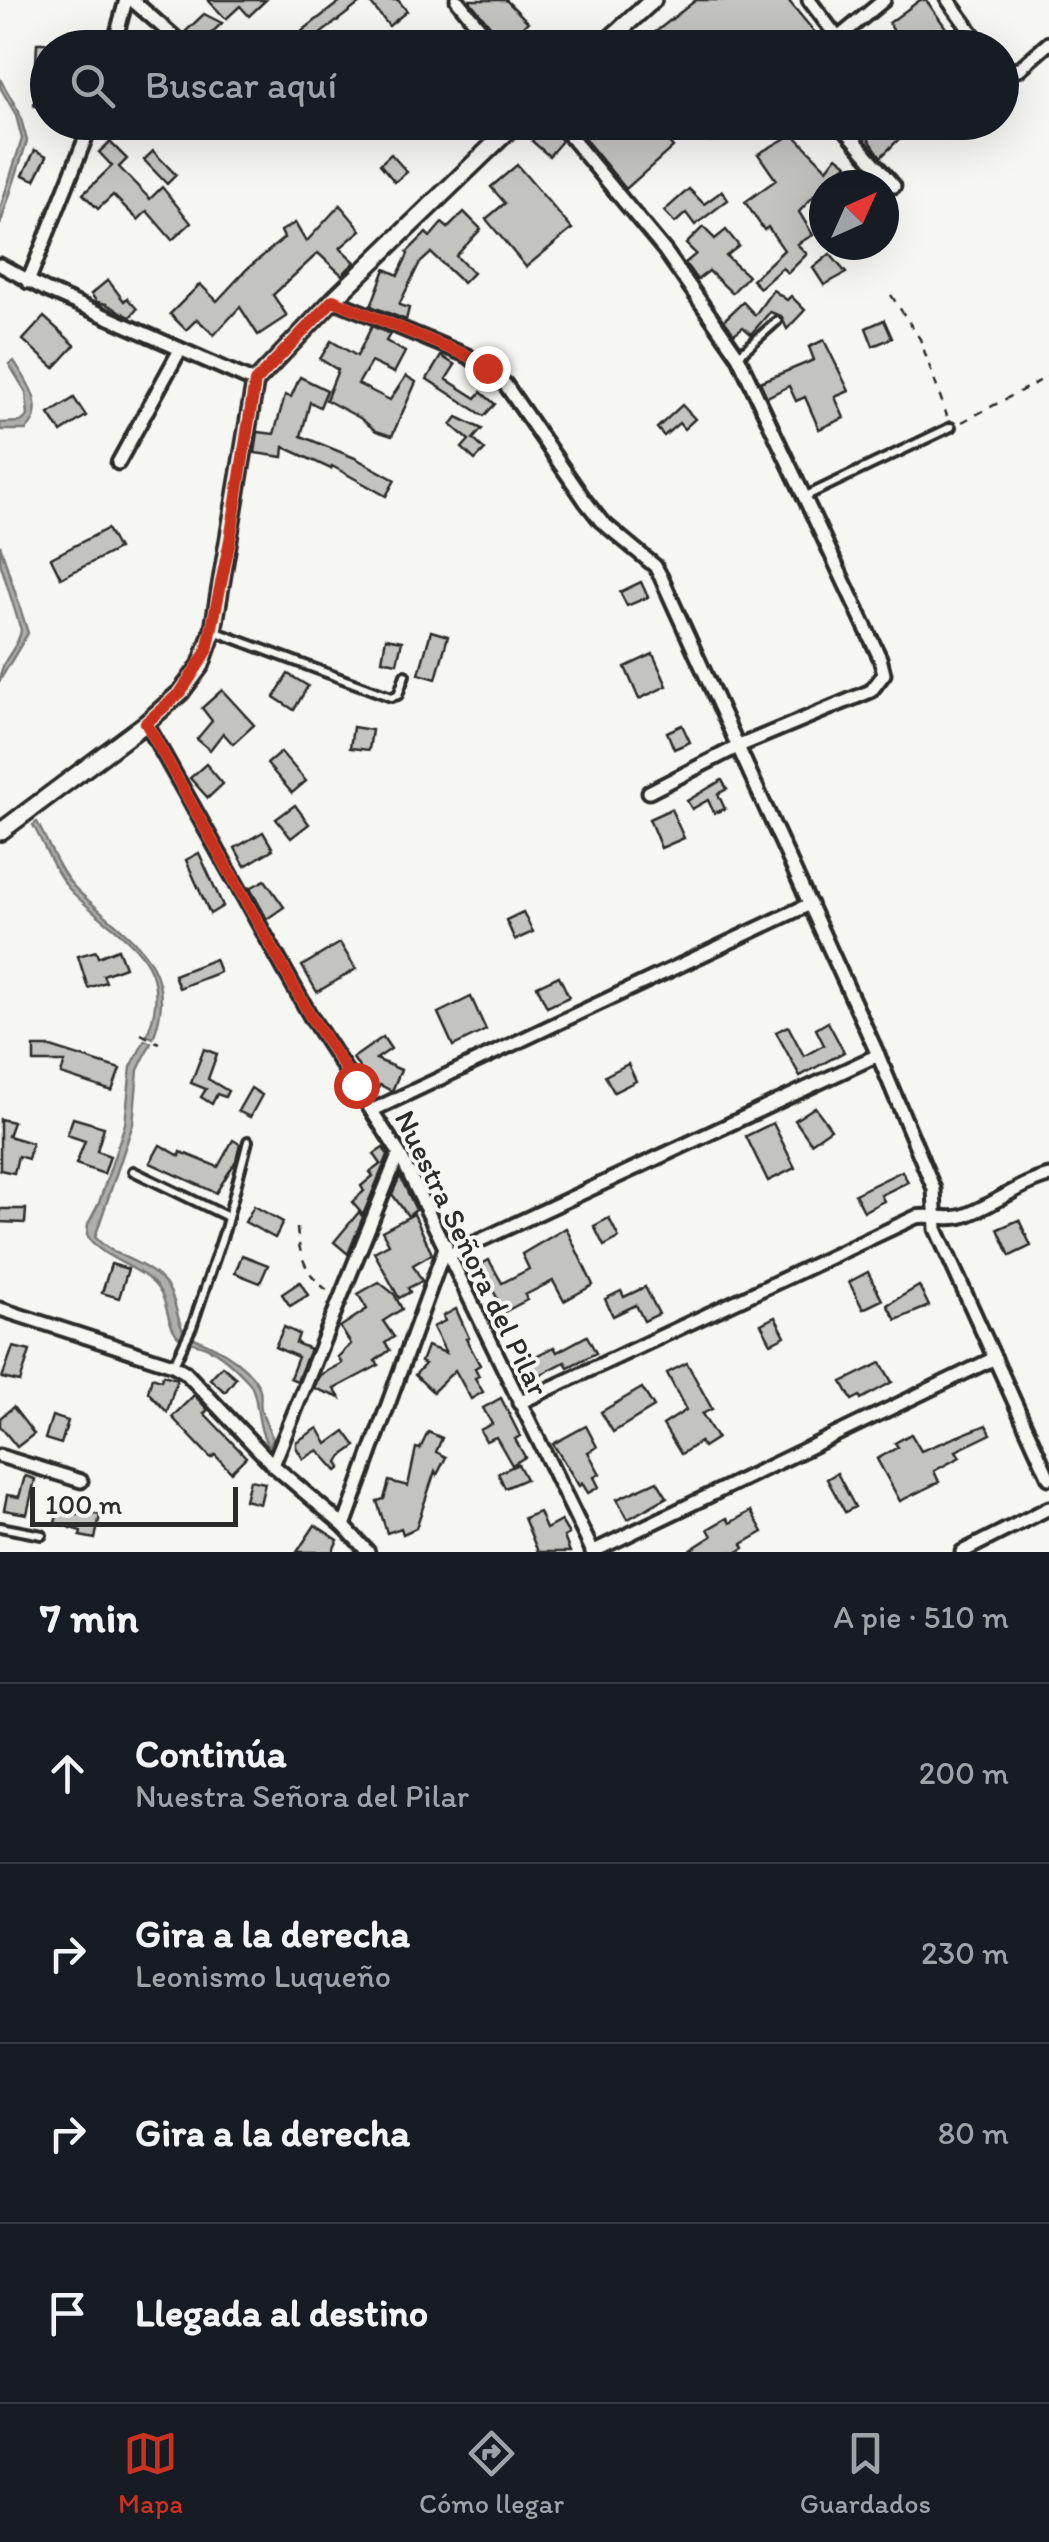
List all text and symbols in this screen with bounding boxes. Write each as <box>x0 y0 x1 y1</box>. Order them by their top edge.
search box <box>30 30 1019 140</box>
icon: search <box>65 58 120 113</box>
text: Buscar aquí <box>145 62 337 108</box>
north arrow <box>809 170 899 260</box>
route end <box>465 346 511 392</box>
route start <box>334 1063 380 1109</box>
street label: Nuestra Señora del Pilar <box>387 1104 558 1403</box>
scale bar <box>30 1482 238 1526</box>
text: 100 m <box>45 1487 122 1521</box>
text: 7 min <box>40 1592 139 1643</box>
text: A pie · 510 m <box>833 1598 1009 1636</box>
text: Continúa <box>135 1731 287 1777</box>
icon: ahead <box>40 1746 95 1801</box>
text: 200 m <box>919 1754 1009 1792</box>
text: Nuestra Señora del Pilar <box>135 1777 469 1815</box>
text: Gira a la derecha <box>135 1911 410 1957</box>
icon: right <box>40 1926 95 1981</box>
text: 230 m <box>921 1934 1009 1972</box>
text: Leonismo Luqueño <box>135 1957 391 1995</box>
icon: right <box>40 2106 95 2161</box>
text: Gira a la derecha <box>135 2110 410 2156</box>
text: 80 m <box>938 2114 1009 2152</box>
icon: arrive <box>40 2286 95 2341</box>
text: Llegada al destino <box>135 2290 428 2336</box>
tab: Mapa <box>118 2426 183 2520</box>
tab: Cómo llegar <box>419 2426 564 2520</box>
tab: Guardados <box>800 2426 931 2520</box>

